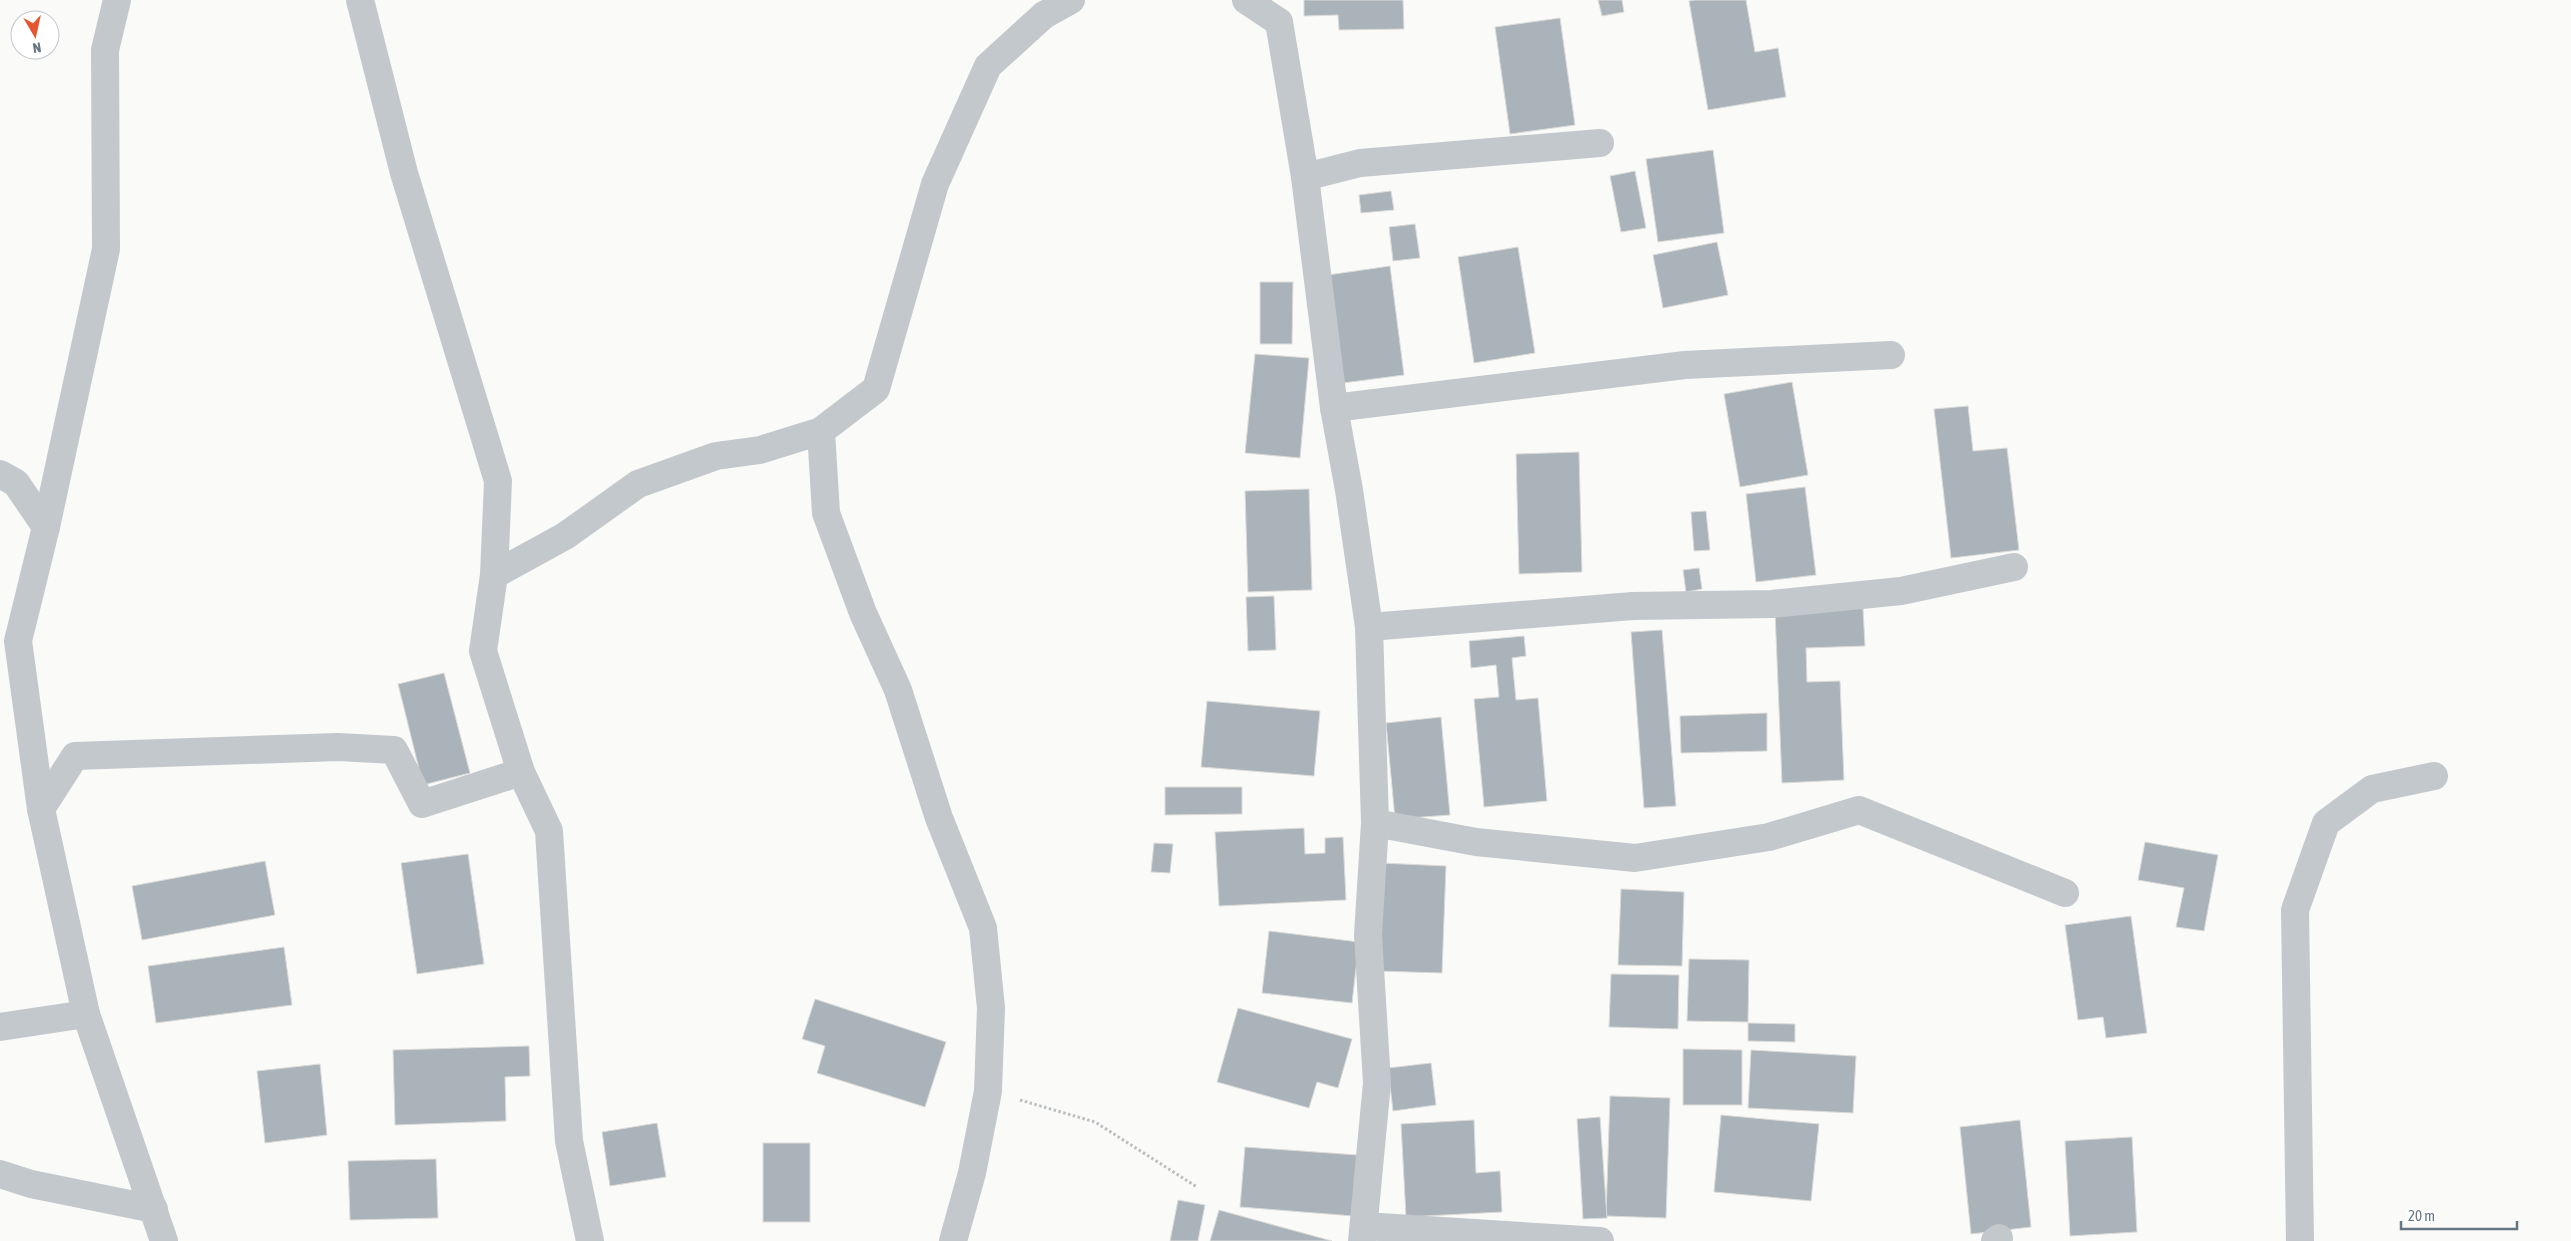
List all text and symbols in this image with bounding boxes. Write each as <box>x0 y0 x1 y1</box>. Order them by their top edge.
north arrow <box>10 10 60 60</box>
text: N <box>32 39 42 56</box>
scale bar <box>2401 1198 2517 1230</box>
text: 20 m <box>2408 1207 2435 1224</box>

